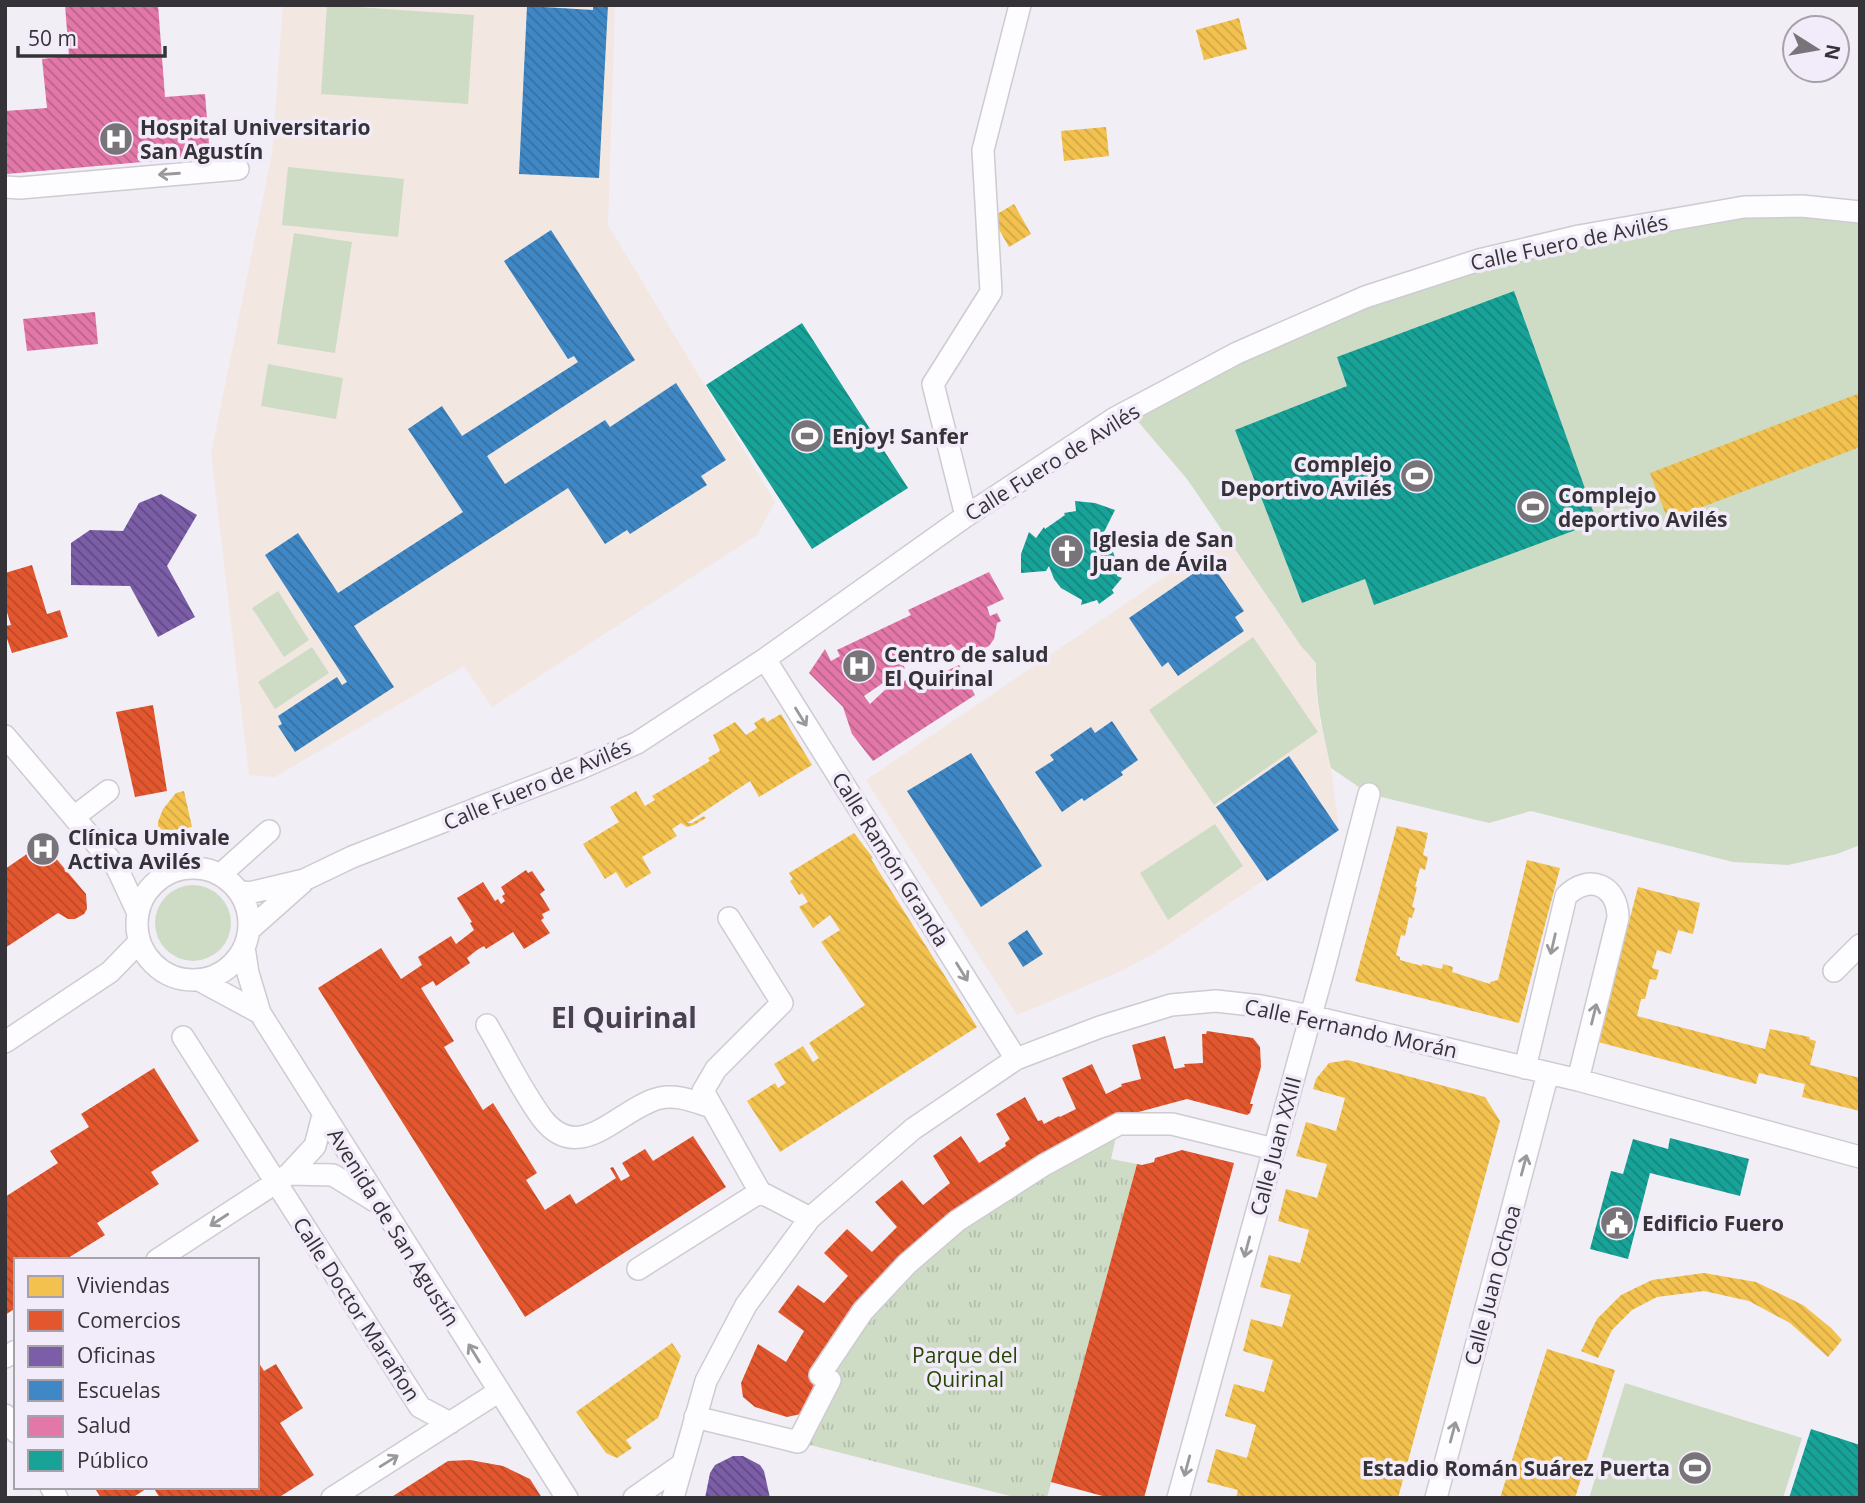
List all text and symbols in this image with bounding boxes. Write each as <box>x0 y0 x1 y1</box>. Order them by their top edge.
scale bar <box>18 14 164 58</box>
north arrow <box>1781 14 1851 84</box>
text: 50 m <box>28 24 77 52</box>
text: N <box>1818 42 1847 62</box>
place label: Hospital Universitario San Agustín <box>140 113 370 165</box>
hospital icon: Hospital Universitario San Agustín <box>97 120 135 158</box>
one-way arrow <box>159 168 181 181</box>
street label: Calle Fuero de Avilés <box>1468 207 1670 277</box>
street label: Calle Fuero de Avilés <box>959 397 1145 527</box>
sports icon: Enjoy! Sanfer <box>788 417 826 455</box>
place label: Enjoy! Sanfer <box>832 422 969 450</box>
place label: Complejo Deportivo Avilés <box>1220 450 1392 502</box>
sports icon: Complejo Deportivo Avilés <box>1398 457 1436 495</box>
place label: Complejo deportivo Avilés <box>1558 481 1728 533</box>
sports icon: Complejo deportivo Avilés <box>1514 488 1552 526</box>
place label: Iglesia de San Juan de Ávila <box>1090 525 1234 577</box>
church icon: Iglesia de San Juan de Ávila <box>1048 532 1086 570</box>
place label: Centro de salud El Quirinal <box>884 640 1048 692</box>
hospital icon: Centro de salud El Quirinal <box>840 647 878 685</box>
one-way arrow <box>795 706 809 726</box>
street label: Calle Fuero de Avilés <box>439 732 635 836</box>
street label: Calle Ramón Granda <box>826 766 956 952</box>
place label: Clínica Umivale Activa Avilés <box>68 823 230 875</box>
hospital icon: Clínica Umivale Activa Avilés <box>24 830 62 868</box>
one-way arrow <box>1546 932 1560 955</box>
one-way arrow <box>955 961 969 981</box>
street label: Calle Fernando Morán <box>1242 992 1460 1064</box>
district label: El Quirinal <box>551 998 697 1036</box>
one-way arrow <box>1588 1003 1602 1026</box>
street label: Calle Juan XXIII <box>1243 1073 1307 1219</box>
street label: Avenida de San Agustín <box>322 1123 466 1331</box>
one-way arrow <box>1518 1154 1531 1176</box>
street label: Calle Juan Ochoa <box>1457 1202 1527 1368</box>
public building icon: Edificio Fuero <box>1598 1204 1636 1242</box>
place label: Edificio Fuero <box>1642 1209 1784 1237</box>
one-way arrow <box>210 1212 229 1227</box>
street label: Calle Doctor Marañon <box>287 1212 427 1406</box>
one-way arrow <box>1240 1235 1253 1258</box>
legend <box>14 1258 259 1489</box>
text: Viviendas <box>77 1271 170 1299</box>
text: Comercios <box>77 1306 181 1334</box>
text: Oficinas <box>77 1341 156 1369</box>
park label: Parque del Quirinal <box>912 1341 1018 1393</box>
one-way arrow <box>467 1344 481 1363</box>
text: Escuelas <box>77 1376 160 1404</box>
text: Salud <box>77 1411 131 1439</box>
one-way arrow <box>1447 1421 1460 1444</box>
text: Público <box>77 1446 149 1474</box>
sports icon: Estadio Román Suárez Puerta <box>1676 1449 1714 1487</box>
one-way arrow <box>379 1454 399 1468</box>
one-way arrow <box>1180 1454 1193 1477</box>
place label: Estadio Román Suárez Puerta <box>1362 1454 1670 1482</box>

